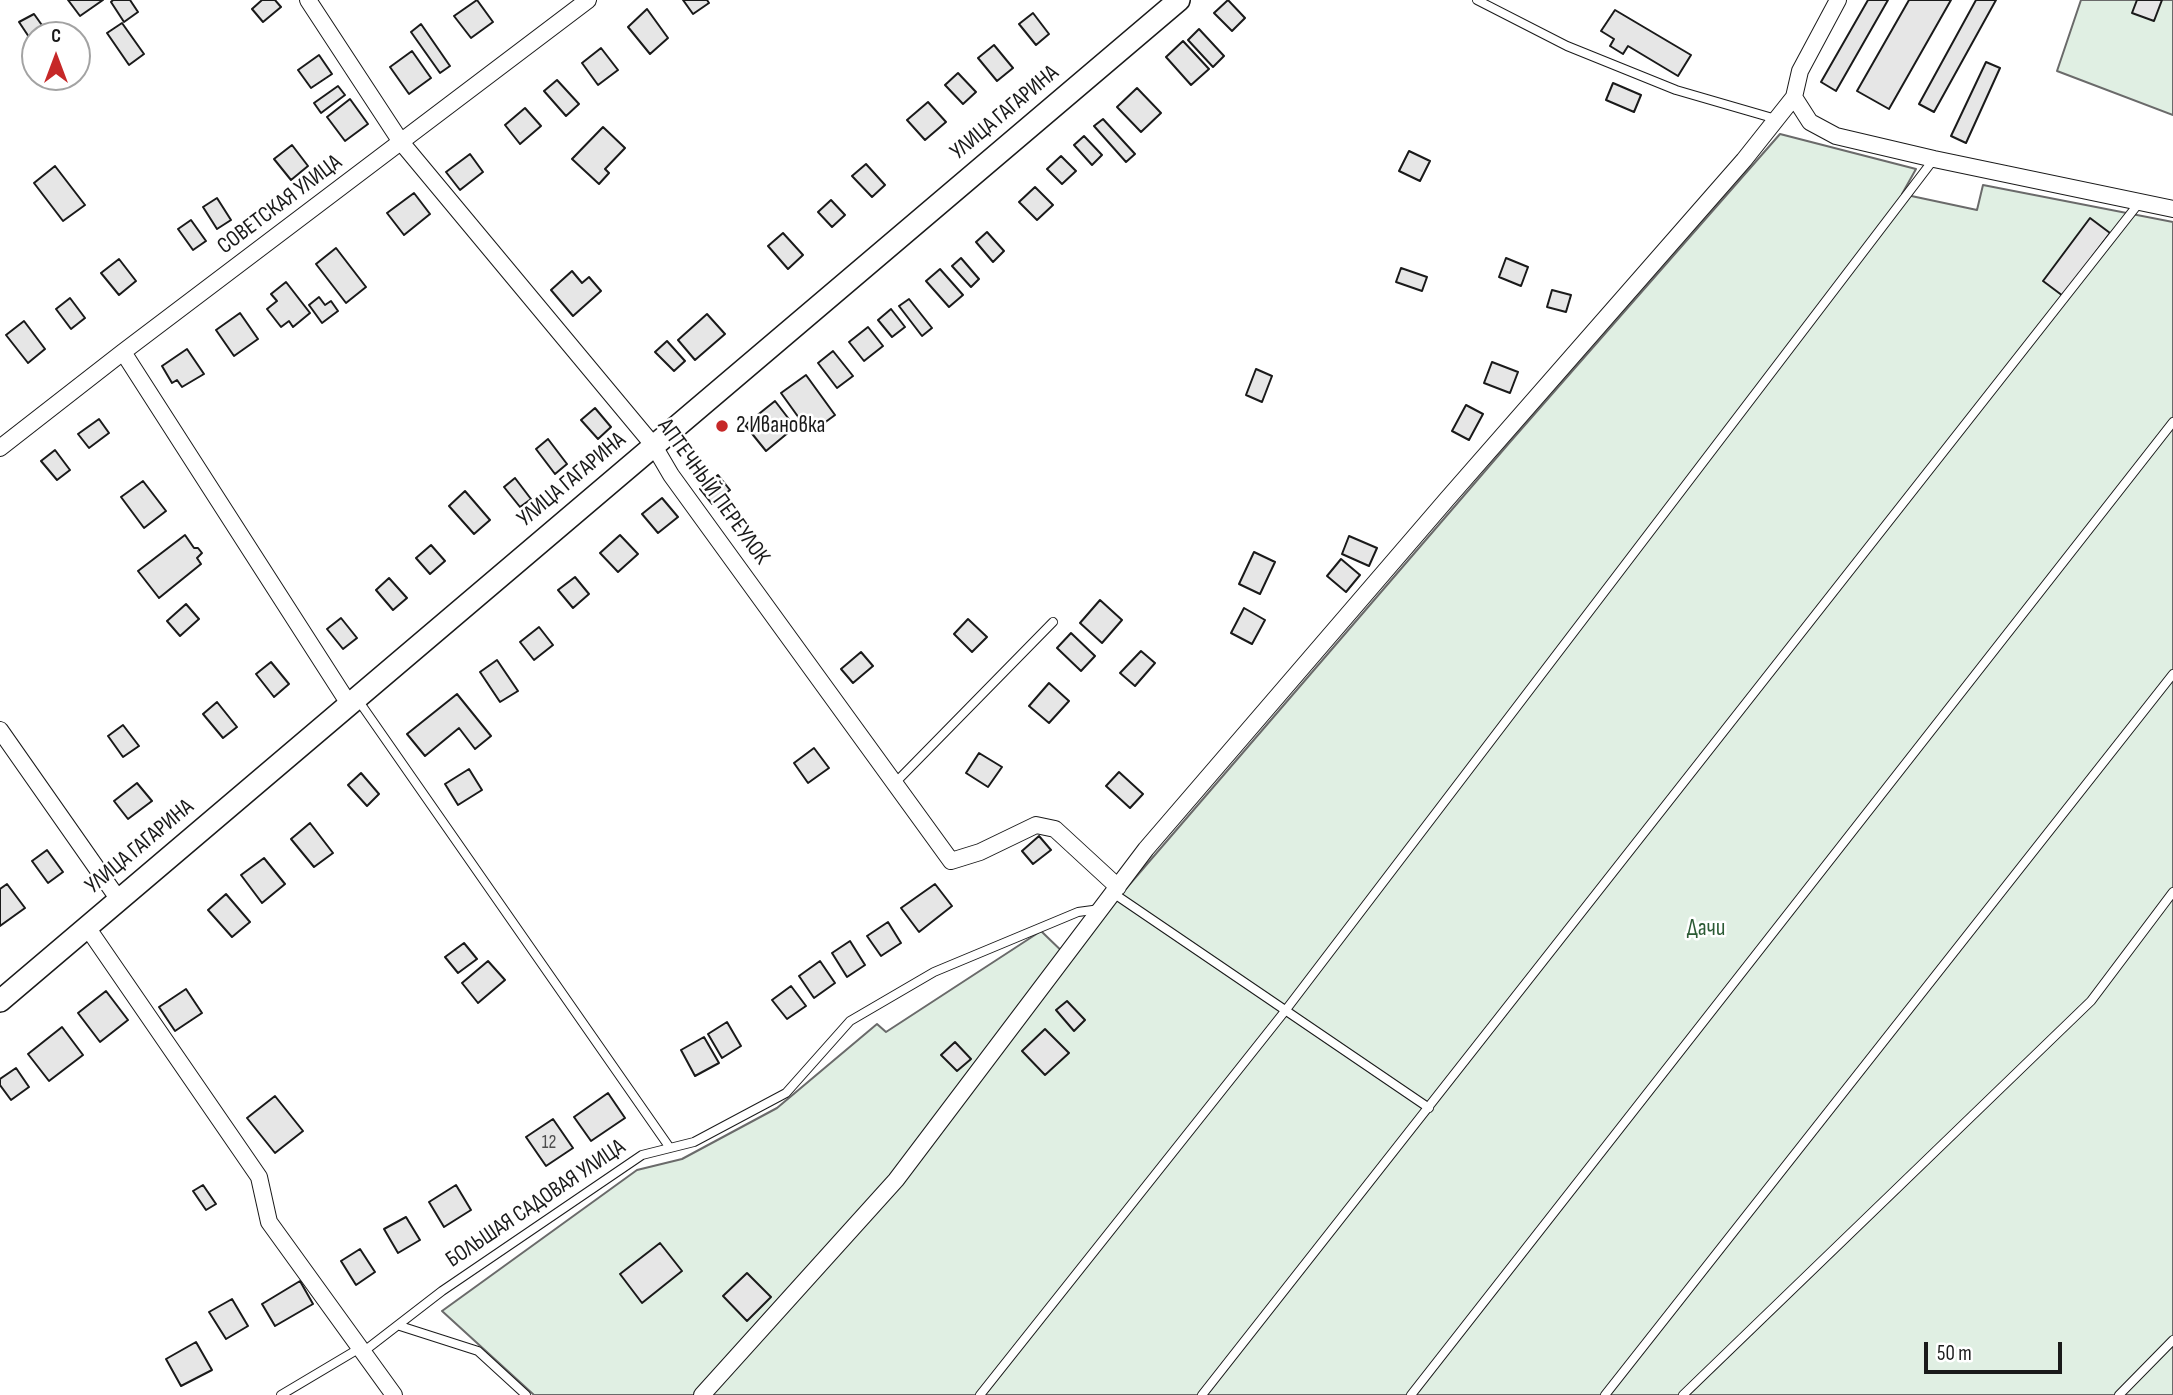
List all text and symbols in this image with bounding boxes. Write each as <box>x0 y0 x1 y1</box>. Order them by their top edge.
north arrow <box>21 21 91 91</box>
text: С <box>51 25 61 48</box>
street label: УЛИЦА ГАГАРИНА <box>945 60 1065 166</box>
street label: СОВЕТСКАЯ УЛИЦА <box>212 149 348 261</box>
place label: 2 Ивановка <box>736 412 825 440</box>
street label: АПТЕЧНЫЙ ПЕРЕУЛОК <box>651 414 775 570</box>
marker: 2 Ивановка <box>714 418 730 434</box>
street label: УЛИЦА ГАГАРИНА <box>512 427 632 533</box>
street label: УЛИЦА ГАГАРИНА <box>80 794 200 900</box>
park label: Дачи <box>1687 915 1725 943</box>
house number: 12 <box>542 1132 556 1154</box>
street label: БОЛЬШАЯ САДОВАЯ УЛИЦА <box>441 1134 631 1274</box>
scale bar <box>1928 1328 2066 1372</box>
text: 50 m <box>1937 1341 1972 1366</box>

